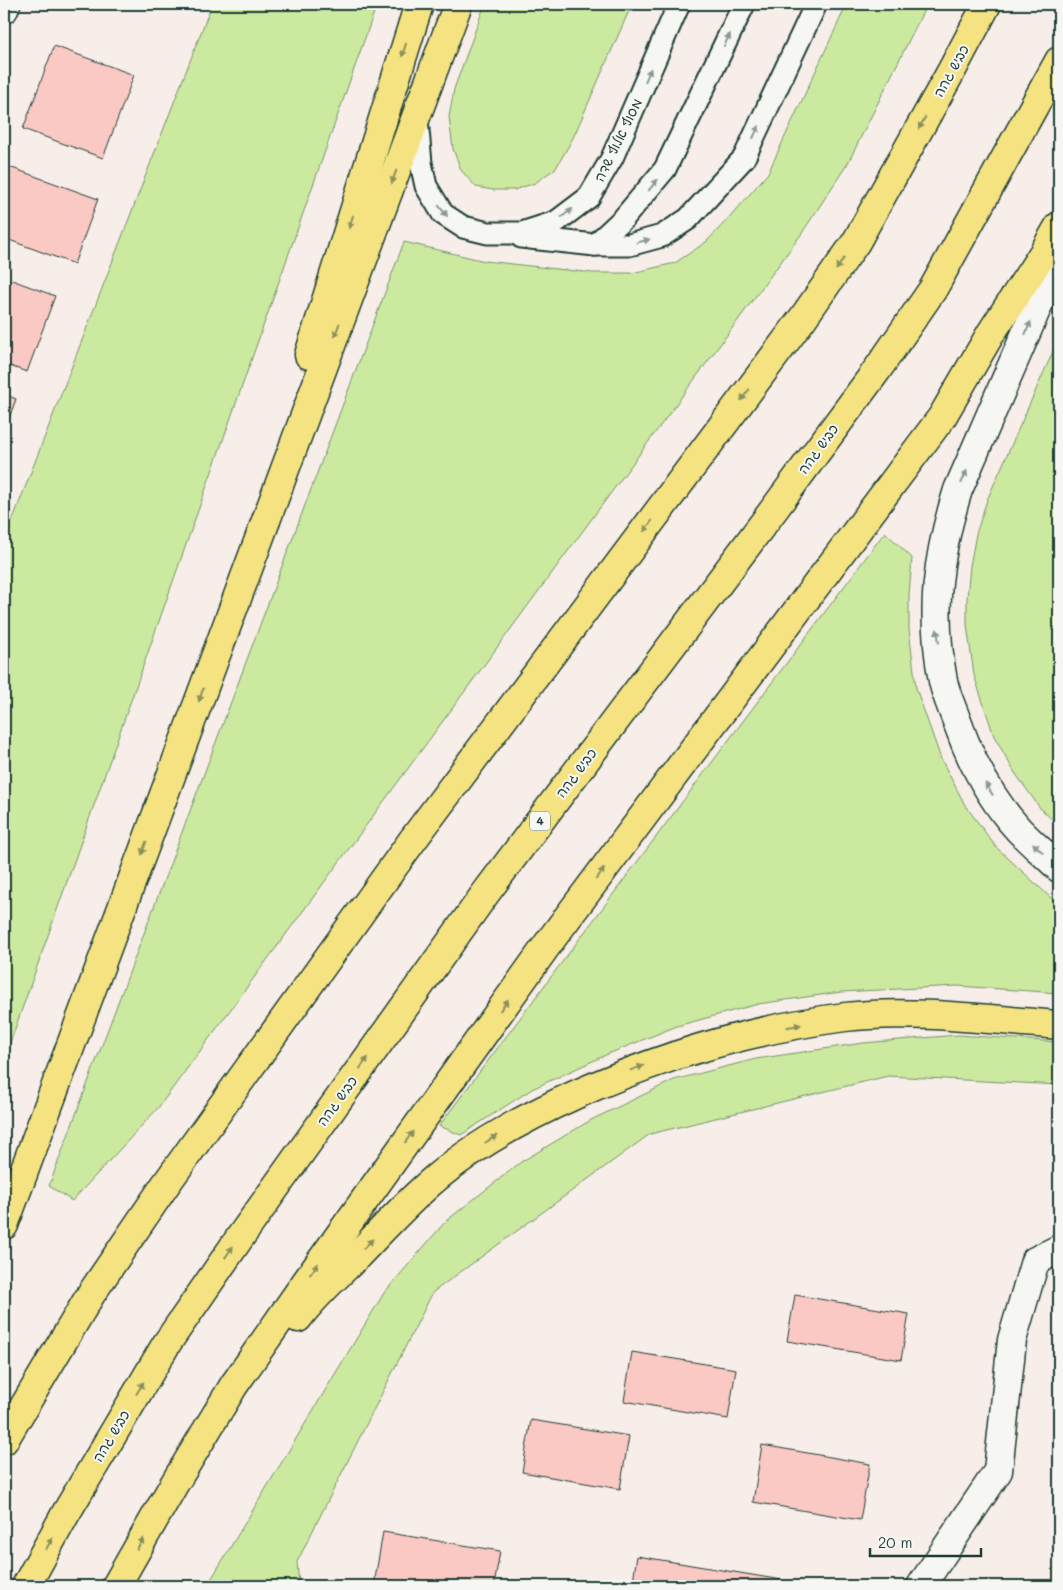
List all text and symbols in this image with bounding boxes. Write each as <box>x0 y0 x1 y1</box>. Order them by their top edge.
one-way arrow <box>723 33 731 47</box>
street label: כביש גהה <box>928 41 973 101</box>
one-way arrow <box>400 43 408 58</box>
one-way arrow <box>645 68 653 83</box>
street label: מסוף אלוף שדה <box>589 95 646 185</box>
one-way arrow <box>918 116 926 131</box>
one-way arrow <box>753 125 761 139</box>
one-way arrow <box>390 170 397 185</box>
one-way arrow <box>648 178 658 192</box>
one-way arrow <box>437 204 448 217</box>
one-way arrow <box>560 208 573 219</box>
one-way arrow <box>346 215 354 230</box>
one-way arrow <box>636 237 651 245</box>
one-way arrow <box>835 257 845 271</box>
one-way arrow <box>1025 321 1033 335</box>
one-way arrow <box>333 322 340 337</box>
one-way arrow <box>740 388 750 402</box>
street label: כביש גהה <box>793 420 842 478</box>
one-way arrow <box>960 470 968 485</box>
one-way arrow <box>643 519 654 532</box>
one-way arrow <box>933 628 941 644</box>
one-way arrow <box>197 688 205 703</box>
street label: כביש גהה <box>551 744 600 801</box>
one-way arrow <box>984 782 993 795</box>
road number: 4 <box>530 811 550 830</box>
one-way arrow <box>140 840 147 855</box>
one-way arrow <box>1033 842 1045 854</box>
one-way arrow <box>595 867 605 881</box>
one-way arrow <box>499 998 509 1012</box>
one-way arrow <box>786 1022 802 1030</box>
one-way arrow <box>359 1056 369 1070</box>
one-way arrow <box>630 1064 645 1072</box>
street label: כביש גהה <box>312 1072 361 1130</box>
one-way arrow <box>404 1130 414 1144</box>
one-way arrow <box>485 1134 498 1144</box>
one-way arrow <box>362 1238 374 1250</box>
one-way arrow <box>224 1246 234 1259</box>
one-way arrow <box>309 1263 320 1276</box>
one-way arrow <box>135 1382 144 1395</box>
street label: כביש גהה <box>88 1406 134 1465</box>
scale bar <box>870 1525 982 1557</box>
text: 20 m <box>878 1532 912 1552</box>
one-way arrow <box>45 1536 53 1551</box>
one-way arrow <box>136 1537 145 1550</box>

